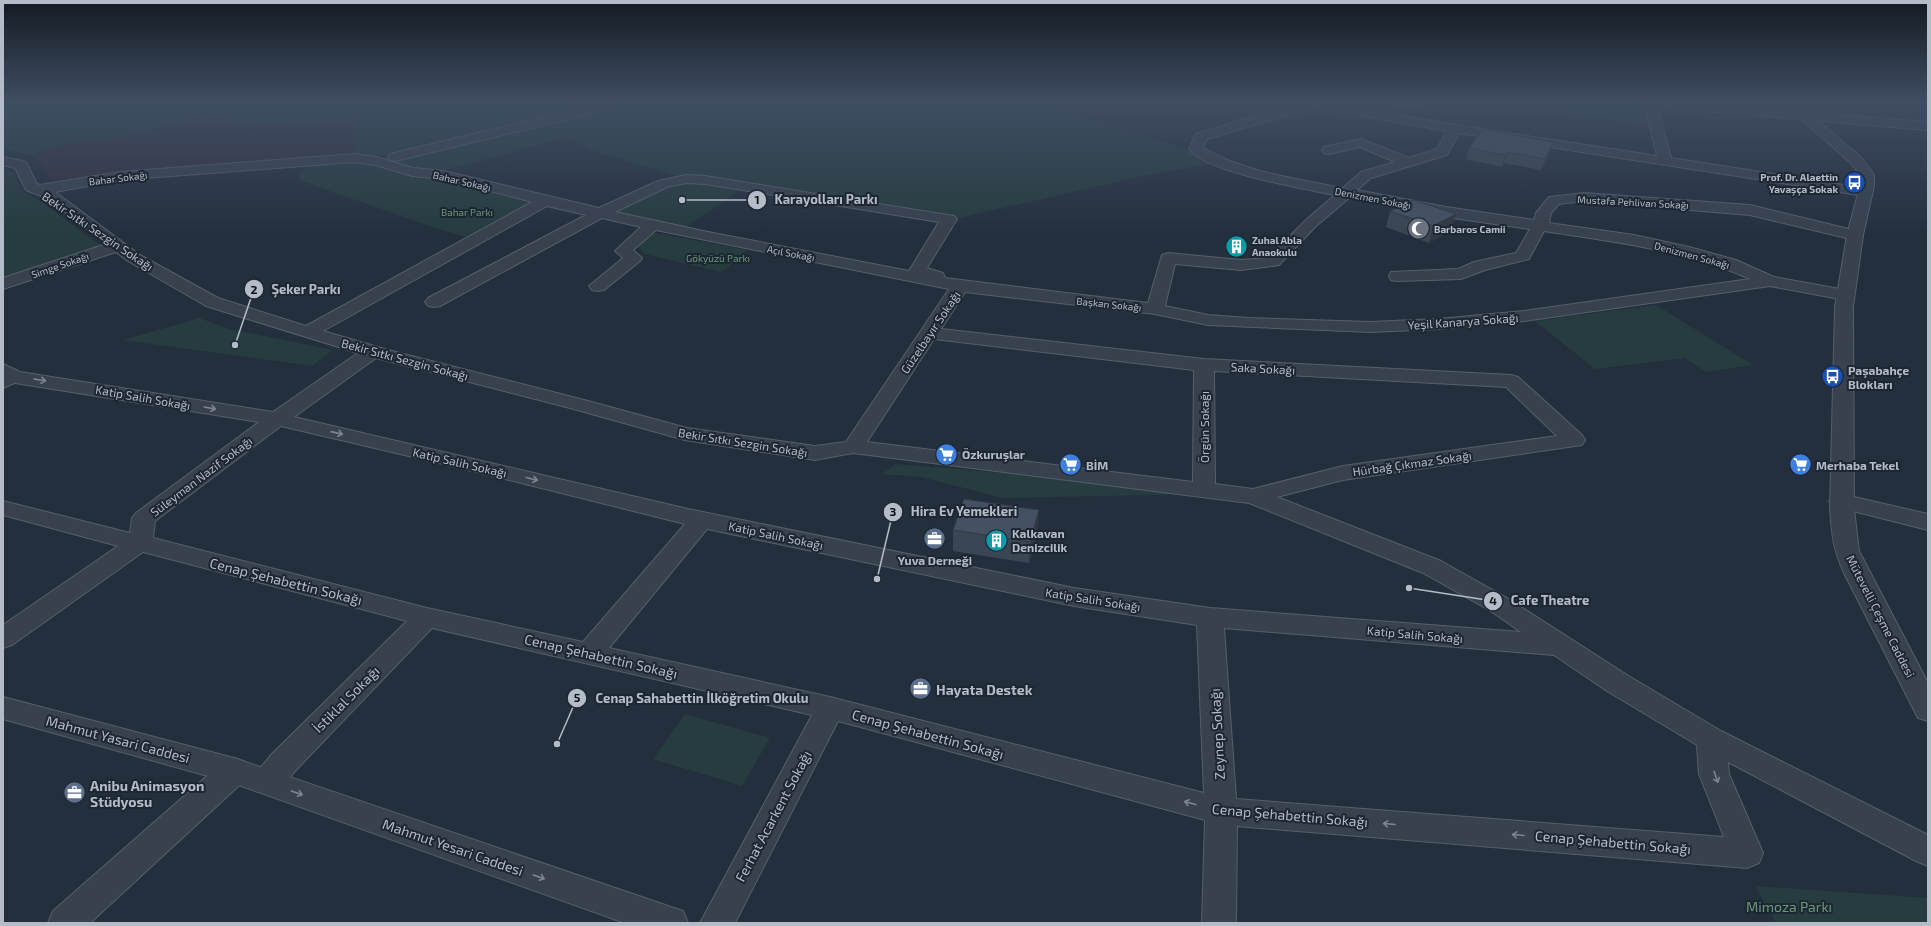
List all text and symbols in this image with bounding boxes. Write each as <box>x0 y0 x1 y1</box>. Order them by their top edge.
street label: Bahar Sokağı <box>88 168 148 188</box>
street label: Bahar Sokağı <box>432 169 492 193</box>
bus stop icon: Prof. Dr. Alaettin Yavaşça Sokak <box>1841 170 1867 196</box>
place label: Prof. Dr. Alaettin Yavaşça Sokak <box>1760 171 1838 196</box>
street label: Denizmen Sokağı <box>1334 185 1412 211</box>
callout: Karayolları Parkı <box>747 187 886 212</box>
street label: Bekir Sıtkı Sezgin Sokağı <box>40 189 156 273</box>
text: Karayolları Parkı <box>774 191 878 207</box>
text: 1 <box>754 192 760 206</box>
street label: Mustafa Pehlivan Sokağı <box>1577 193 1689 211</box>
park label: Bahar Parkı <box>441 206 493 218</box>
mosque icon: Barbaros Camii <box>1406 216 1432 242</box>
place label: Barbaros Camii <box>1434 223 1506 235</box>
building icon: Zuhal Abla Anaokulu <box>1224 233 1250 259</box>
place label: Zuhal Abla Anaokulu <box>1252 234 1302 258</box>
street label: Denizmen Sokağı <box>1653 239 1731 271</box>
street label: Açıl Sokağı <box>766 242 816 264</box>
street label: Simge Sokağı <box>30 250 90 280</box>
park label: Gökyüzü Parkı <box>686 252 750 264</box>
callout: Şeker Parkı <box>244 277 349 302</box>
text: Şeker Parkı <box>271 281 341 298</box>
text: 2 <box>251 282 258 296</box>
street label: Güzelbayır Sokağı <box>897 288 963 376</box>
street label: Başkan Sokağı <box>1076 295 1142 314</box>
street label: Yeşil Kanarya Sokağı <box>1407 310 1519 333</box>
street label: Bekir Sıtkı Sezgin Sokağı <box>340 335 470 383</box>
street label: Saka Sokağı <box>1230 359 1296 377</box>
place label: Paşabahçe Blokları <box>1848 363 1910 391</box>
bus stop icon: Paşabahçe Blokları <box>1819 364 1845 390</box>
one-way arrow <box>33 376 46 384</box>
street label: Katip Salih Sokağı <box>94 382 192 412</box>
street label: Örgün Sokağı <box>1197 391 1211 463</box>
one-way arrow <box>203 404 216 412</box>
street label: Bekir Sıtkı Sezgin Sokağı <box>677 425 809 459</box>
one-way arrow <box>331 430 344 438</box>
street label: Süleyman Nazif Sokağı <box>147 433 255 519</box>
supermarket icon: Özkuruşlar <box>933 441 959 467</box>
street label: Katip Salih Sokağı <box>412 444 508 480</box>
place label: Özkuruşlar <box>962 447 1025 462</box>
street label: Hürbağ Çıkmaz Sokağı <box>1351 448 1473 479</box>
supermarket icon: BİM <box>1057 452 1083 478</box>
supermarket icon: Merhaba Tekel <box>1787 452 1813 478</box>
place label: BİM <box>1086 458 1108 472</box>
place label: Merhaba Tekel <box>1816 458 1899 472</box>
one-way arrow <box>525 475 538 483</box>
callout: Hira Ev Yemekleri <box>883 499 1026 524</box>
text: Hira Ev Yemekleri <box>911 503 1017 519</box>
text: 3 <box>890 504 897 518</box>
street label: Katip Salih Sokağı <box>727 518 825 552</box>
office icon: Yuva Derneği <box>922 526 948 552</box>
place label: Kalkavan Denizcilik <box>1012 526 1067 554</box>
building icon: Kalkavan Denizcilik <box>983 527 1009 553</box>
street label: Mütevelli Çeşme Caddesi <box>1843 552 1918 680</box>
place label: Yuva Derneği <box>898 553 972 567</box>
street label: Cenap Şehabettin Sokağı <box>208 554 364 609</box>
street label: Katip Salih Sokağı <box>1044 585 1142 613</box>
callout: Cafe Theatre <box>1483 588 1598 613</box>
text: Cafe Theatre <box>1511 592 1589 608</box>
text: 4 <box>1489 593 1497 607</box>
street label: Katip Salih Sokağı <box>1366 623 1464 645</box>
street label: Cenap Şehabettin Sokağı <box>523 630 679 683</box>
street label: İstiklal Sokağı <box>309 662 383 736</box>
office icon: Hayata Destek <box>908 676 934 702</box>
place label: Hayata Destek <box>936 681 1033 698</box>
callout: Cenap Sahabettin İlköğretim Okulu <box>567 686 816 711</box>
street label: Zeynep Sokağı <box>1206 688 1228 780</box>
text: 5 <box>574 690 581 704</box>
text: Cenap Sahabettin İlköğretim Okulu <box>595 690 809 706</box>
street label: Cenap Şehabettin Sokağı <box>850 706 1006 763</box>
street label: Mahmut Yasari Caddesi <box>44 712 192 766</box>
street label: Ferhat Acarkent Sokağı <box>731 747 815 885</box>
one-way arrow <box>1713 770 1720 783</box>
place label: Anibu Animasyon Stüdyosu <box>90 777 204 810</box>
office icon: Anibu Animasyon Stüdyosu <box>62 780 88 806</box>
one-way arrow <box>291 789 303 797</box>
one-way arrow <box>1184 799 1197 806</box>
street label: Cenap Şehabettin Sokağı <box>1211 800 1369 831</box>
street label: Mahmut Yesari Caddesi <box>380 815 526 879</box>
one-way arrow <box>1383 821 1396 828</box>
street label: Cenap Şehabettin Sokağı <box>1534 827 1692 858</box>
one-way arrow <box>1512 831 1525 838</box>
one-way arrow <box>532 874 545 881</box>
park label: Mimoza Parkı <box>1746 898 1832 915</box>

